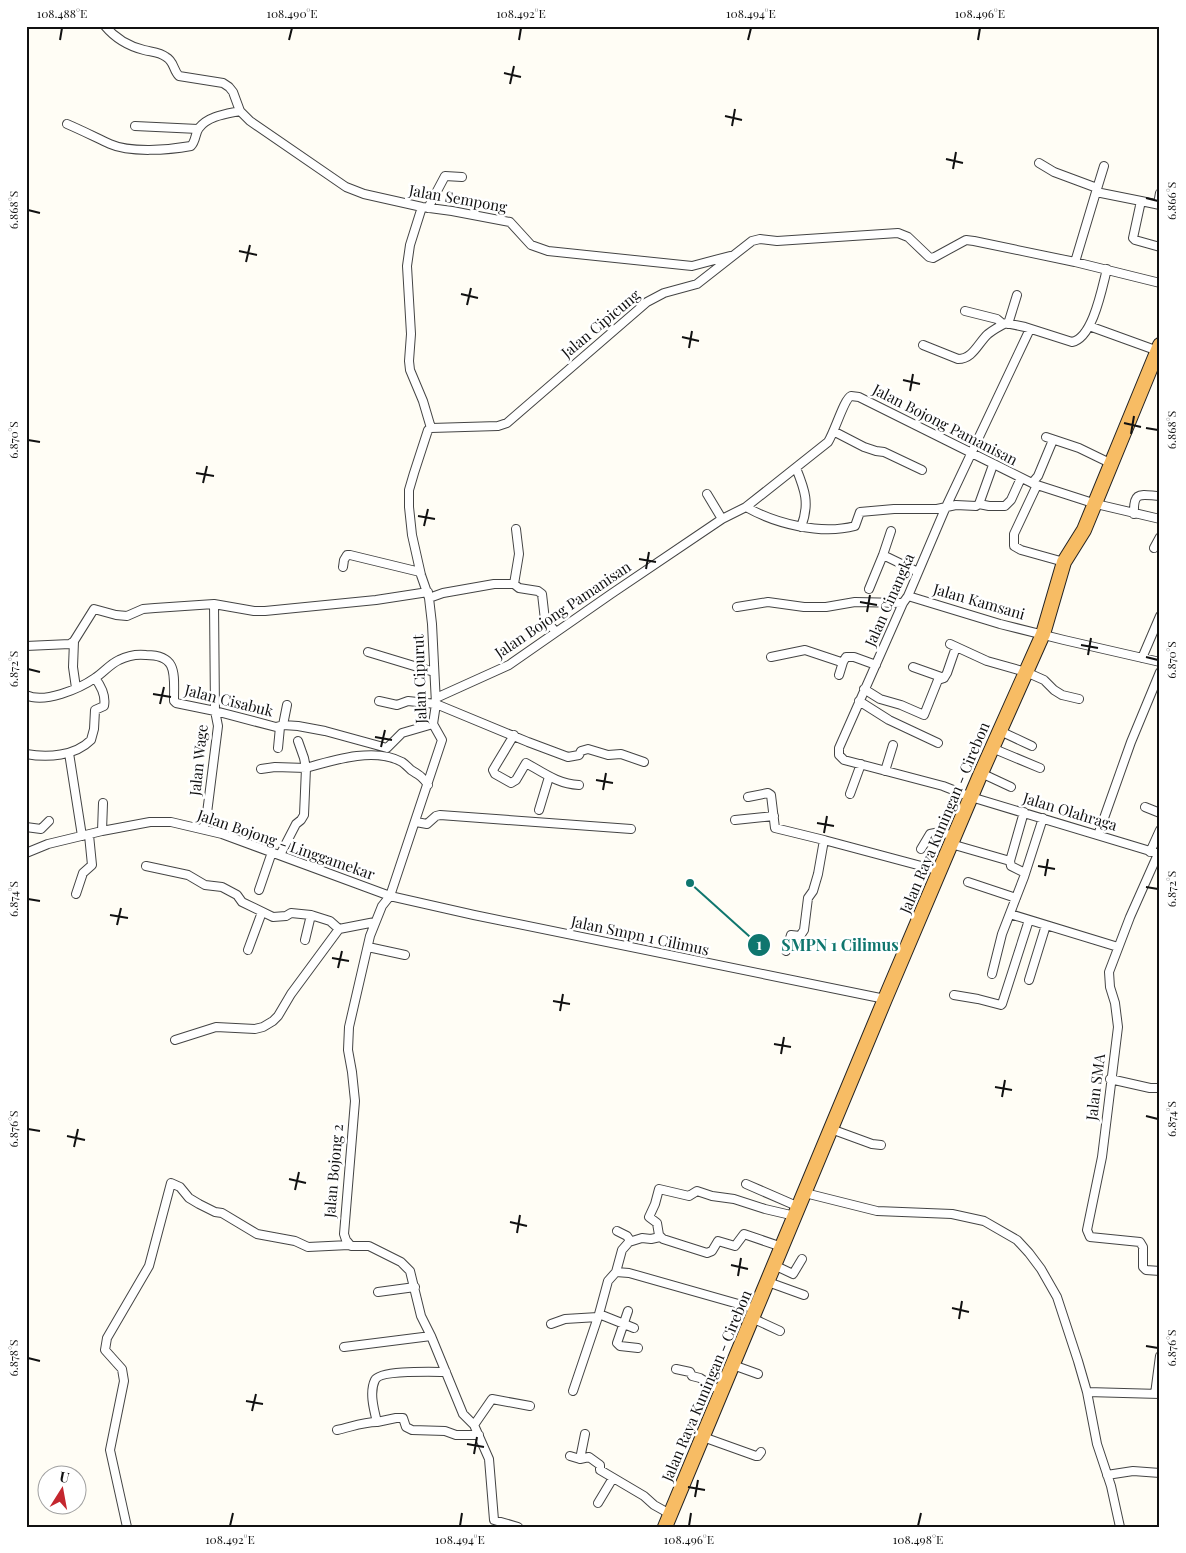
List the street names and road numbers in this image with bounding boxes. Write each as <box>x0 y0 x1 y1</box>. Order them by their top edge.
street label: Jalan Sempong <box>407 179 509 216</box>
street label: Jalan Cipicung <box>556 284 644 363</box>
street label: Jalan Bojong Pamanisan <box>869 378 1021 469</box>
street label: Jalan Cinangka <box>859 549 919 650</box>
street label: Jalan Bojong Pamanisan <box>490 556 634 663</box>
street label: Jalan Kamsani <box>930 578 1028 624</box>
street label: Jalan Cipurut <box>407 633 431 725</box>
street label: Jalan Cisabuk <box>182 679 276 721</box>
street label: Jalan Raya Kuningan - Cirebon <box>894 719 994 917</box>
street label: Jalan Wage <box>184 723 212 798</box>
street label: Jalan Olahraga <box>1020 787 1120 835</box>
street label: Jalan Bojong - Linggamekar <box>194 804 378 884</box>
street label: Jalan Smpn 1 Cilimus <box>568 910 711 959</box>
street label: Jalan SMA <box>1081 1052 1109 1122</box>
street label: Jalan Bojong 2 <box>319 1123 347 1220</box>
street label: Jalan Raya Kuningan - Cirebon <box>656 1287 756 1485</box>

